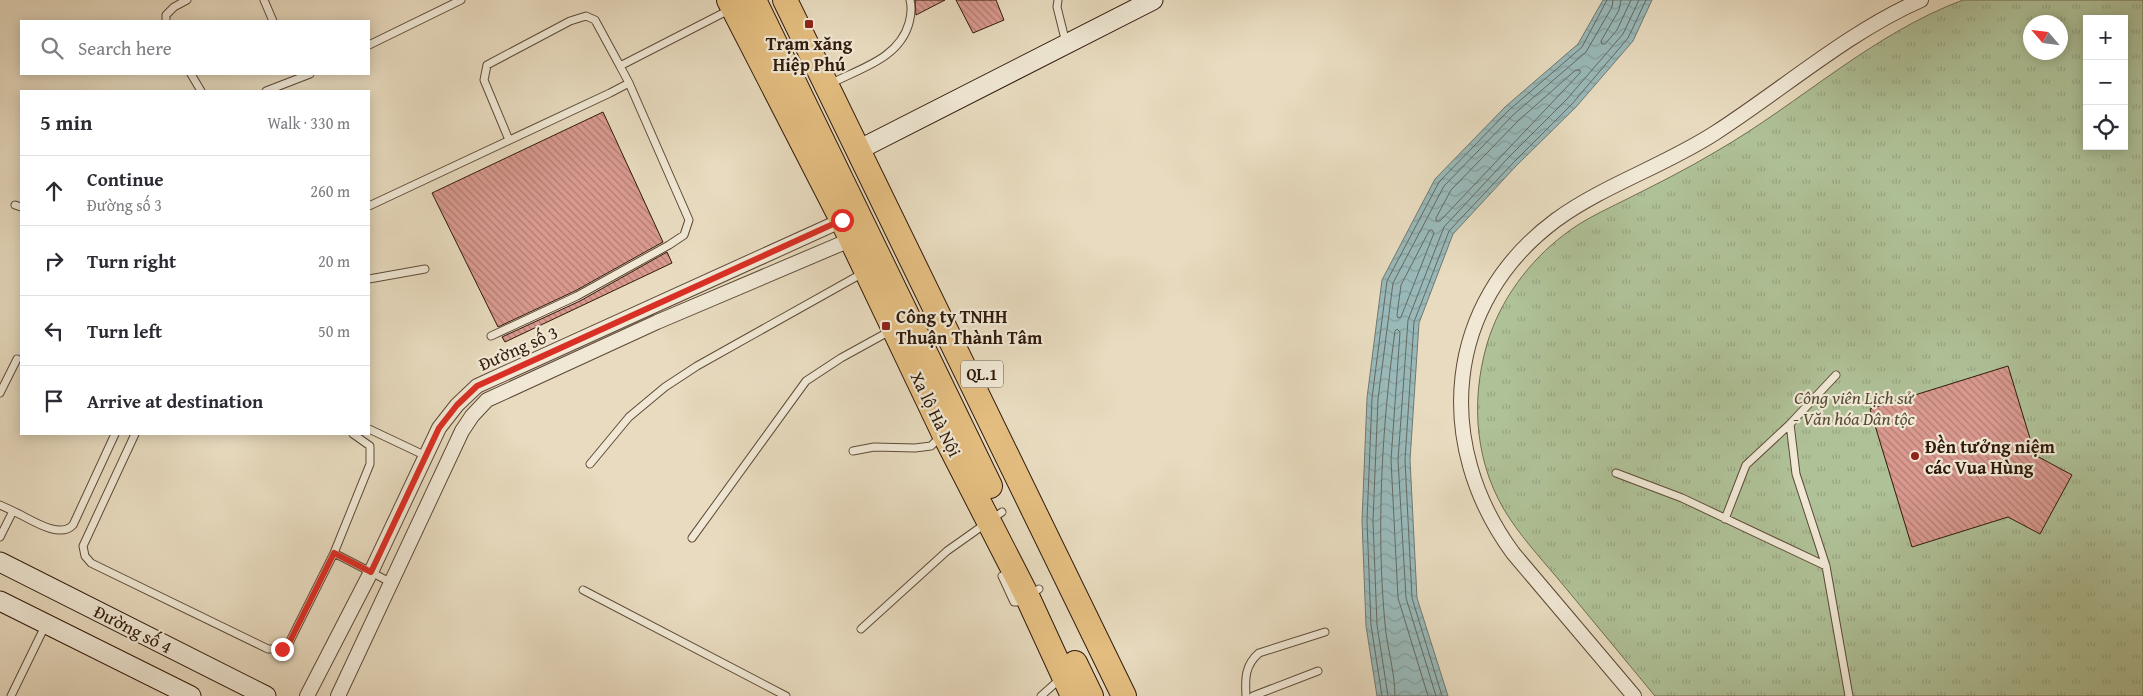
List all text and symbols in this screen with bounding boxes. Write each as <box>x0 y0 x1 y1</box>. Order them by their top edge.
north arrow <box>2023 15 2068 60</box>
map controls <box>2083 15 2128 150</box>
button: + <box>2083 15 2128 60</box>
marker: Trạm xăng Hiệp Phú <box>803 18 815 30</box>
search box <box>20 20 370 75</box>
place label: Trạm xăng Hiệp Phú <box>766 30 853 78</box>
icon: search <box>38 34 66 62</box>
text: Search here <box>78 34 172 62</box>
button: − <box>2083 60 2128 105</box>
button: locate <box>2083 105 2128 150</box>
text: 5 min <box>40 107 92 138</box>
text: Walk · 330 m <box>267 111 350 135</box>
text: Continue <box>87 165 164 193</box>
icon: ahead <box>40 177 68 205</box>
text: 260 m <box>310 179 350 203</box>
text: Đường số 3 <box>87 193 162 217</box>
route start <box>831 209 854 232</box>
icon: right <box>40 247 68 275</box>
text: Turn right <box>87 247 176 275</box>
text: 20 m <box>318 249 350 273</box>
place label: Công ty TNHH Thuận Thành Tâm <box>896 303 1043 351</box>
icon: left <box>40 317 68 345</box>
text: Turn left <box>87 317 162 345</box>
text: 50 m <box>318 319 350 343</box>
street label: Đường số 3 <box>474 319 562 377</box>
marker: Công ty TNHH Thuận Thành Tâm <box>880 320 892 332</box>
road number: QL.1 <box>961 360 1003 388</box>
street label: Xa lộ Hà Nội <box>904 367 968 461</box>
park label: Công viên Lịch sử - Văn hóa Dân tộc <box>1793 384 1916 432</box>
icon: arrive <box>40 387 68 415</box>
text: Arrive at destination <box>87 387 263 415</box>
place label: Đền tưởng niệm các Vua Hùng <box>1925 433 2056 481</box>
marker: Đền tưởng niệm các Vua Hùng <box>1909 450 1921 462</box>
street label: Đường số 4 <box>89 598 177 660</box>
route end <box>271 638 294 661</box>

